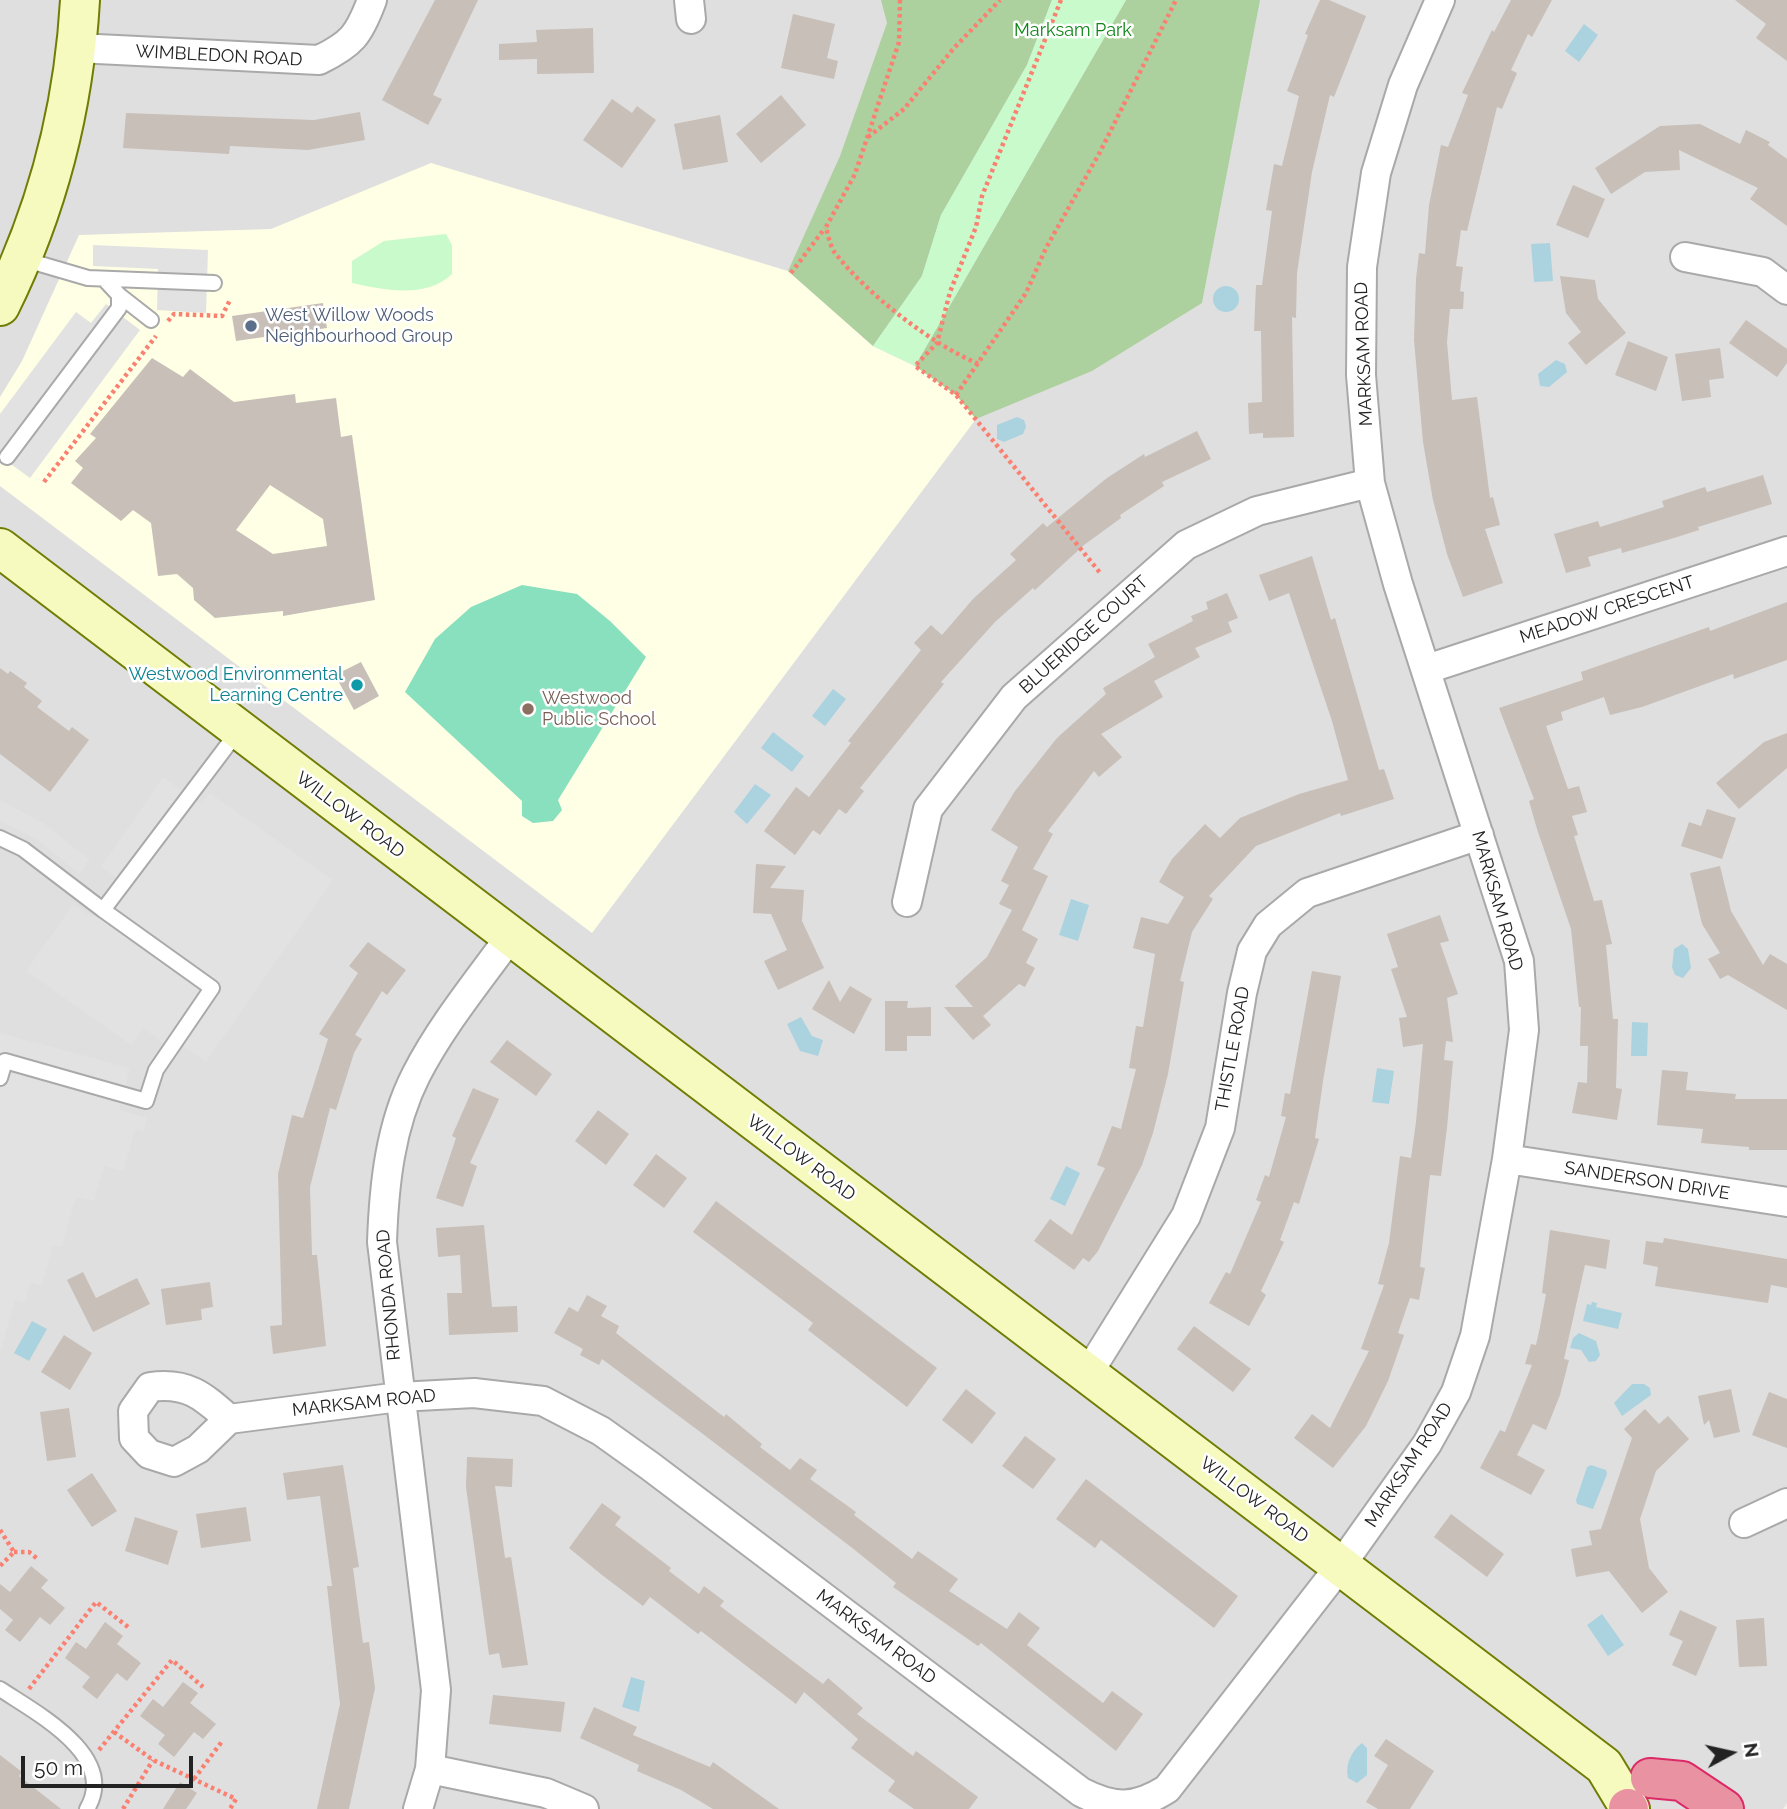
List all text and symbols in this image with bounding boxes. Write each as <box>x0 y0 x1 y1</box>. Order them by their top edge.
park label: Marksam Park <box>1014 20 1132 42</box>
street label: WIMBLEDON ROAD <box>135 41 303 71</box>
street label: MARKSAM ROAD <box>1351 281 1377 427</box>
place label: West Willow Woods Neighbourhood Group <box>265 305 453 348</box>
marker: West Willow Woods Neighbourhood Group <box>243 318 259 334</box>
street label: BLUERIDGE COURT <box>1015 571 1153 699</box>
street label: MEADOW CRESCENT <box>1517 572 1697 648</box>
place label: Westwood Environmental Learning Centre <box>128 664 343 706</box>
marker: Westwood Environmental Learning Centre <box>349 677 365 693</box>
place label: Westwood Public School <box>542 688 656 730</box>
marker: Westwood Public School <box>520 701 536 717</box>
street label: WILLOW ROAD <box>292 767 408 863</box>
street label: MARKSAM ROAD <box>1467 829 1527 973</box>
street label: THISTLE ROAD <box>1211 985 1255 1113</box>
street label: WILLOW ROAD <box>743 1110 859 1206</box>
street label: SANDERSON DRIVE <box>1563 1157 1731 1205</box>
street label: RHONDA ROAD <box>373 1229 405 1361</box>
street label: MARKSAM ROAD <box>291 1385 437 1421</box>
street label: MARKSAM ROAD <box>1361 1399 1457 1531</box>
street label: WILLOW ROAD <box>1196 1452 1312 1548</box>
street label: MARKSAM ROAD <box>812 1585 940 1689</box>
north arrow <box>1696 1718 1766 1788</box>
text: N <box>1740 1741 1764 1759</box>
scale bar <box>24 1742 196 1786</box>
text: 50 m <box>34 1755 83 1780</box>

